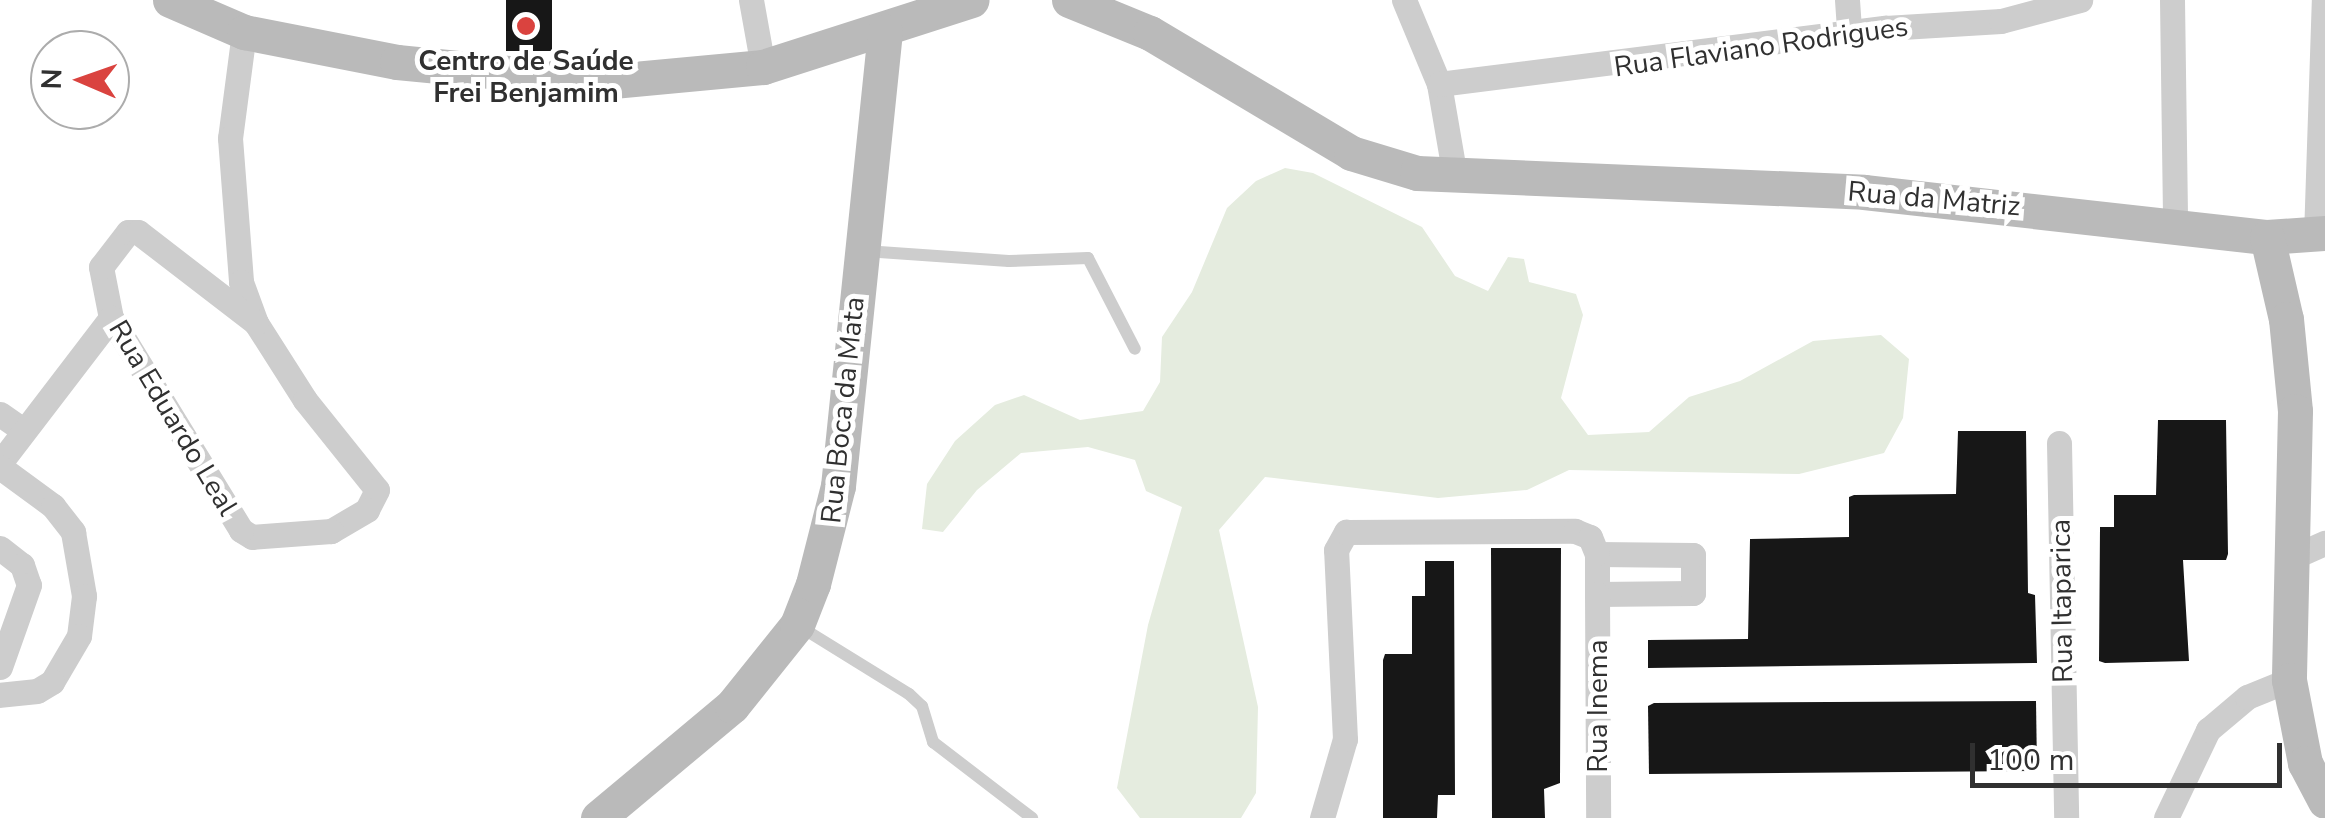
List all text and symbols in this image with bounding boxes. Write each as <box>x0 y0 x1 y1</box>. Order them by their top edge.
street label: Rua Flaviano Rodrigues <box>1612 10 1910 84</box>
marker: Centro de Saúde Frei Benjamim <box>513 13 539 39</box>
north arrow <box>30 30 130 130</box>
place label: Centro de Saúde Frei Benjamim <box>418 44 634 110</box>
text: N <box>33 68 71 90</box>
street label: Rua da Matriz <box>1846 175 2022 223</box>
street label: Rua Boca da Mata <box>814 295 872 525</box>
street label: Rua Eduardo Leal <box>102 314 244 522</box>
street label: Rua Itaparica <box>2044 519 2080 683</box>
street label: Rua Inema <box>1581 639 1615 773</box>
scale bar <box>1975 723 2288 785</box>
text: 100 m <box>1987 740 2074 781</box>

